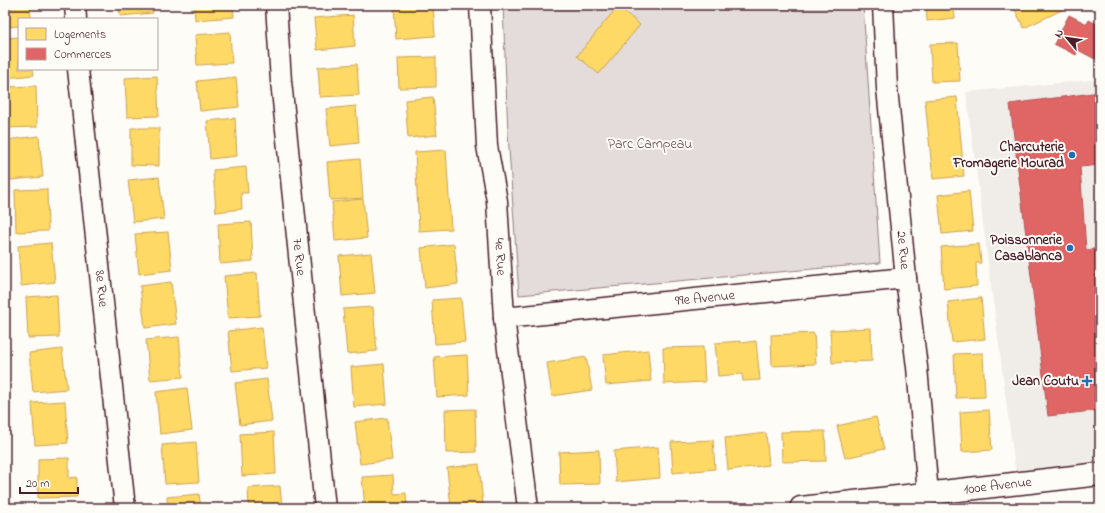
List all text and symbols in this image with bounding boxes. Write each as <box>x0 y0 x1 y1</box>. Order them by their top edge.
legend <box>18 18 158 70</box>
north arrow <box>1047 18 1087 58</box>
text: Logements <box>54 26 106 45</box>
text: N <box>1050 27 1068 41</box>
text: Commerces <box>54 46 111 64</box>
park label: Parc Campeau <box>608 134 692 155</box>
place label: Charcuterie Fromagerie Mourad <box>952 137 1065 176</box>
marker: Charcuterie Fromagerie Mourad <box>1067 150 1077 160</box>
street label: 2e Rue <box>891 230 916 271</box>
place label: Poissonnerie Casablanca <box>990 230 1063 267</box>
street label: 7e Rue <box>287 237 312 277</box>
street label: 4e Rue <box>489 237 512 277</box>
marker: Poissonnerie Casablanca <box>1065 243 1075 253</box>
street label: 8e Rue <box>89 269 114 309</box>
street label: 99e Avenue <box>674 285 737 311</box>
place label: Jean Coutu <box>1012 371 1079 392</box>
marker: Jean Coutu <box>1082 376 1092 386</box>
scale bar <box>20 469 78 495</box>
street label: 100e Avenue <box>963 471 1034 500</box>
text: 20 m <box>26 475 49 493</box>

